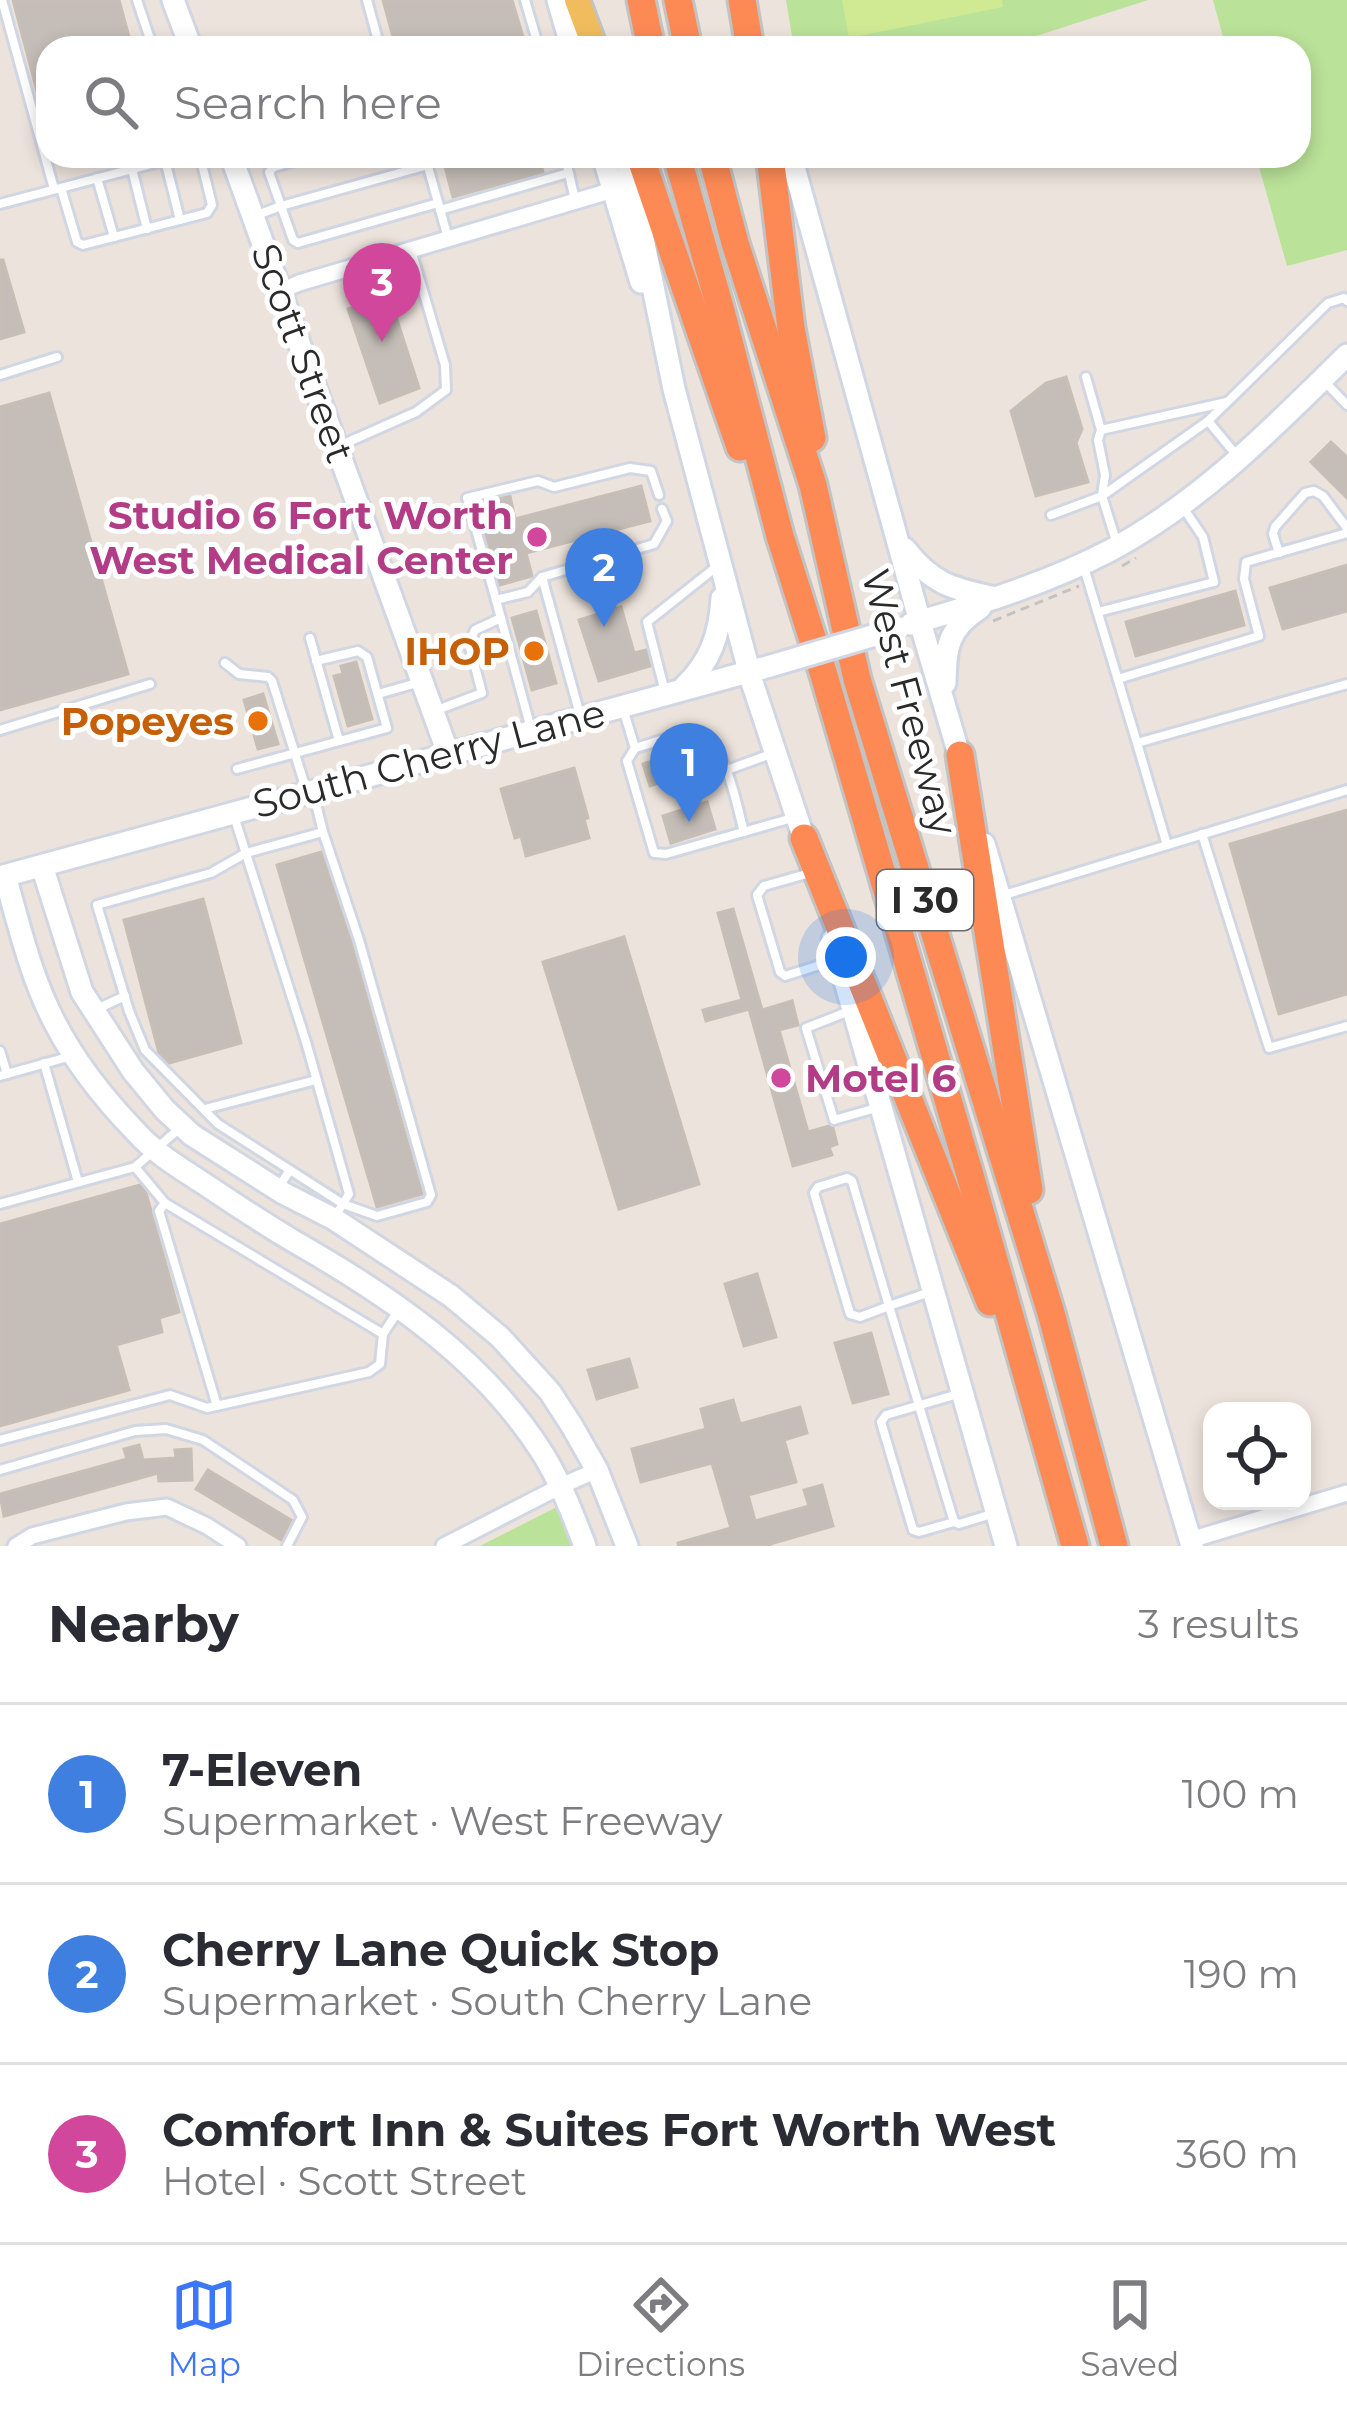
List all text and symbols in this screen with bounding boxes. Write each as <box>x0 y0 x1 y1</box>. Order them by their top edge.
search box <box>36 36 1311 168</box>
icon: search <box>78 69 144 135</box>
text: Search here <box>174 75 442 130</box>
street label: Scott Street <box>241 237 365 469</box>
pin: 3 <box>343 243 421 342</box>
place label: Studio 6 Fort Worth West Medical Center <box>89 491 513 584</box>
marker: Studio 6 Fort Worth West Medical Center <box>524 524 550 550</box>
pin: 2 <box>565 528 643 627</box>
street label: West Freeway <box>852 564 969 841</box>
place label: IHOP <box>404 627 510 675</box>
marker: IHOP <box>521 638 547 664</box>
street label: South Cherry Lane <box>248 688 610 828</box>
place label: Popeyes <box>61 697 234 745</box>
marker: Popeyes <box>245 708 271 734</box>
pin: 1 <box>650 723 728 822</box>
road number: I 30 <box>877 870 973 930</box>
your location <box>816 927 876 987</box>
place label: Motel 6 <box>805 1054 956 1102</box>
marker: Motel 6 <box>768 1065 794 1091</box>
map controls <box>1203 1402 1311 1510</box>
button: locate <box>1203 1402 1311 1510</box>
text: Nearby <box>48 1593 239 1655</box>
text: 3 results <box>1138 1600 1299 1648</box>
text: 7-Eleven <box>162 1742 362 1797</box>
text: 1 <box>79 1770 95 1818</box>
text: 100 m <box>1182 1770 1299 1818</box>
text: Supermarket · West Freeway <box>162 1797 722 1845</box>
text: Cherry Lane Quick Stop <box>162 1922 719 1977</box>
text: 2 <box>75 1950 99 1998</box>
text: 190 m <box>1184 1950 1299 1998</box>
text: Supermarket · South Cherry Lane <box>162 1977 812 2025</box>
text: Comfort Inn & Suites Fort Worth West <box>162 2102 1056 2157</box>
text: 3 <box>75 2130 99 2178</box>
text: 360 m <box>1176 2130 1299 2178</box>
text: Hotel · Scott Street <box>162 2157 527 2205</box>
tab: Map <box>168 2272 241 2384</box>
tab: Directions <box>576 2272 745 2384</box>
tab: Saved <box>1080 2272 1179 2384</box>

